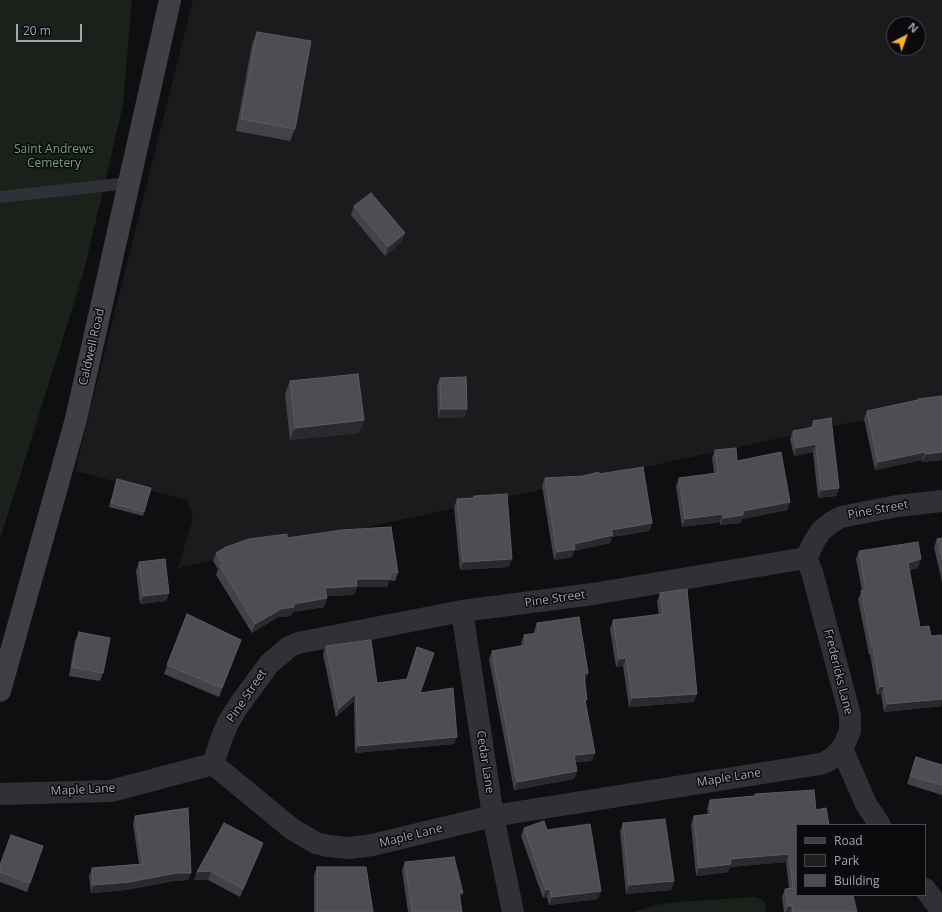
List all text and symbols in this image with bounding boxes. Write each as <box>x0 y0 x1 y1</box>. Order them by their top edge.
scale bar <box>18 16 84 42</box>
north arrow <box>886 16 926 56</box>
text: N <box>905 19 922 36</box>
text: 20 m <box>23 22 51 39</box>
park label: Saint Andrews Cemetery <box>14 143 94 171</box>
street label: Caldwell Road <box>76 307 108 387</box>
street label: Pine Street <box>847 498 909 522</box>
street label: Pine Street <box>524 588 586 610</box>
street label: Fredericks Lane <box>820 628 856 716</box>
street label: Pine Street <box>224 667 270 725</box>
street label: Cedar Lane <box>473 730 497 794</box>
street label: Maple Lane <box>696 766 762 790</box>
street label: Maple Lane <box>50 781 116 799</box>
street label: Maple Lane <box>378 821 444 851</box>
legend <box>796 824 926 896</box>
text: Road <box>834 832 863 849</box>
text: Park <box>834 852 859 869</box>
text: Building <box>834 872 879 889</box>

